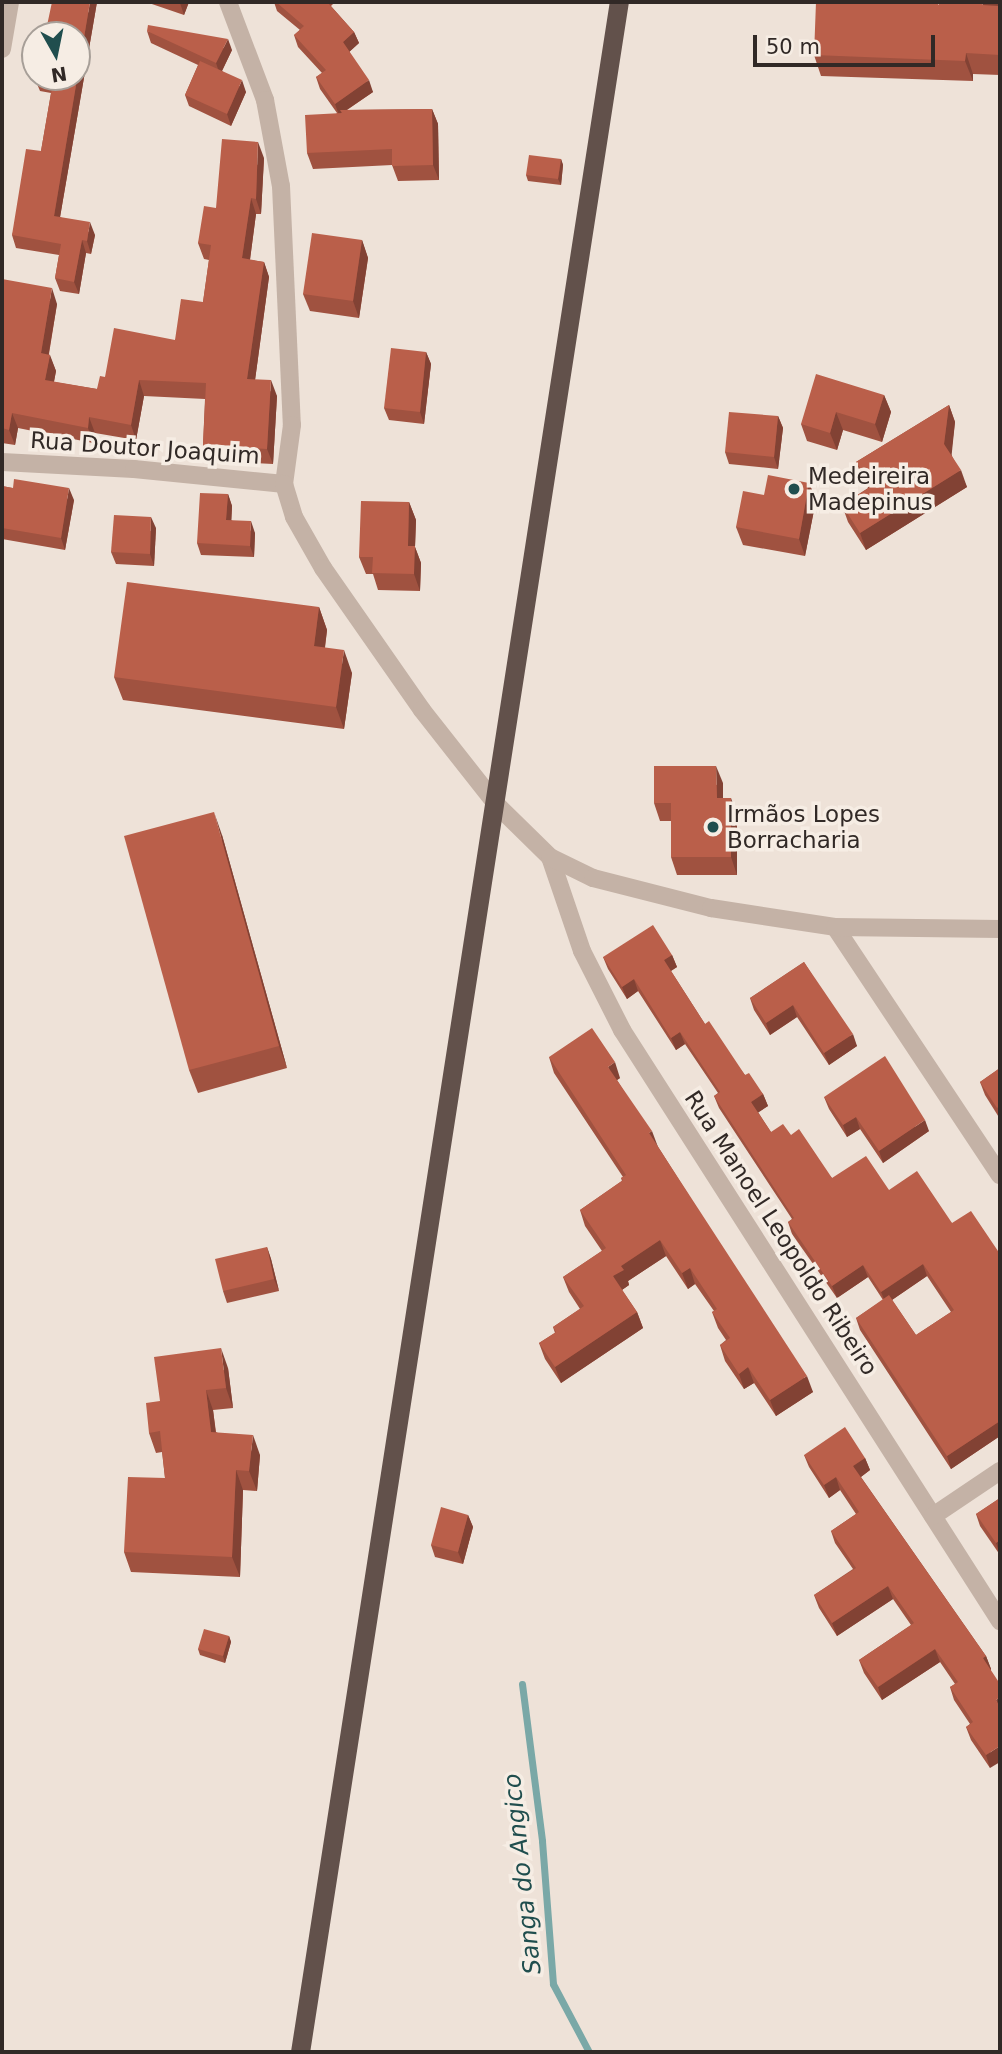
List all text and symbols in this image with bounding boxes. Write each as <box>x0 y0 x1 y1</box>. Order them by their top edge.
north arrow <box>21 21 91 91</box>
scale bar <box>757 21 939 65</box>
text: 50 m <box>766 35 820 59</box>
text: N <box>49 63 69 87</box>
street label: Rua Doutor Joaquim <box>29 426 261 470</box>
place label: Medeireira Madepinus <box>808 462 933 516</box>
marker: Medeireira Madepinus <box>786 481 802 497</box>
place label: Irmãos Lopes Borracharia <box>727 800 880 854</box>
marker: Irmãos Lopes Borracharia <box>705 819 721 835</box>
street label: Rua Manoel Leopoldo Ribeiro <box>679 1086 883 1380</box>
water label: Sanga do Angico <box>498 1772 548 1976</box>

